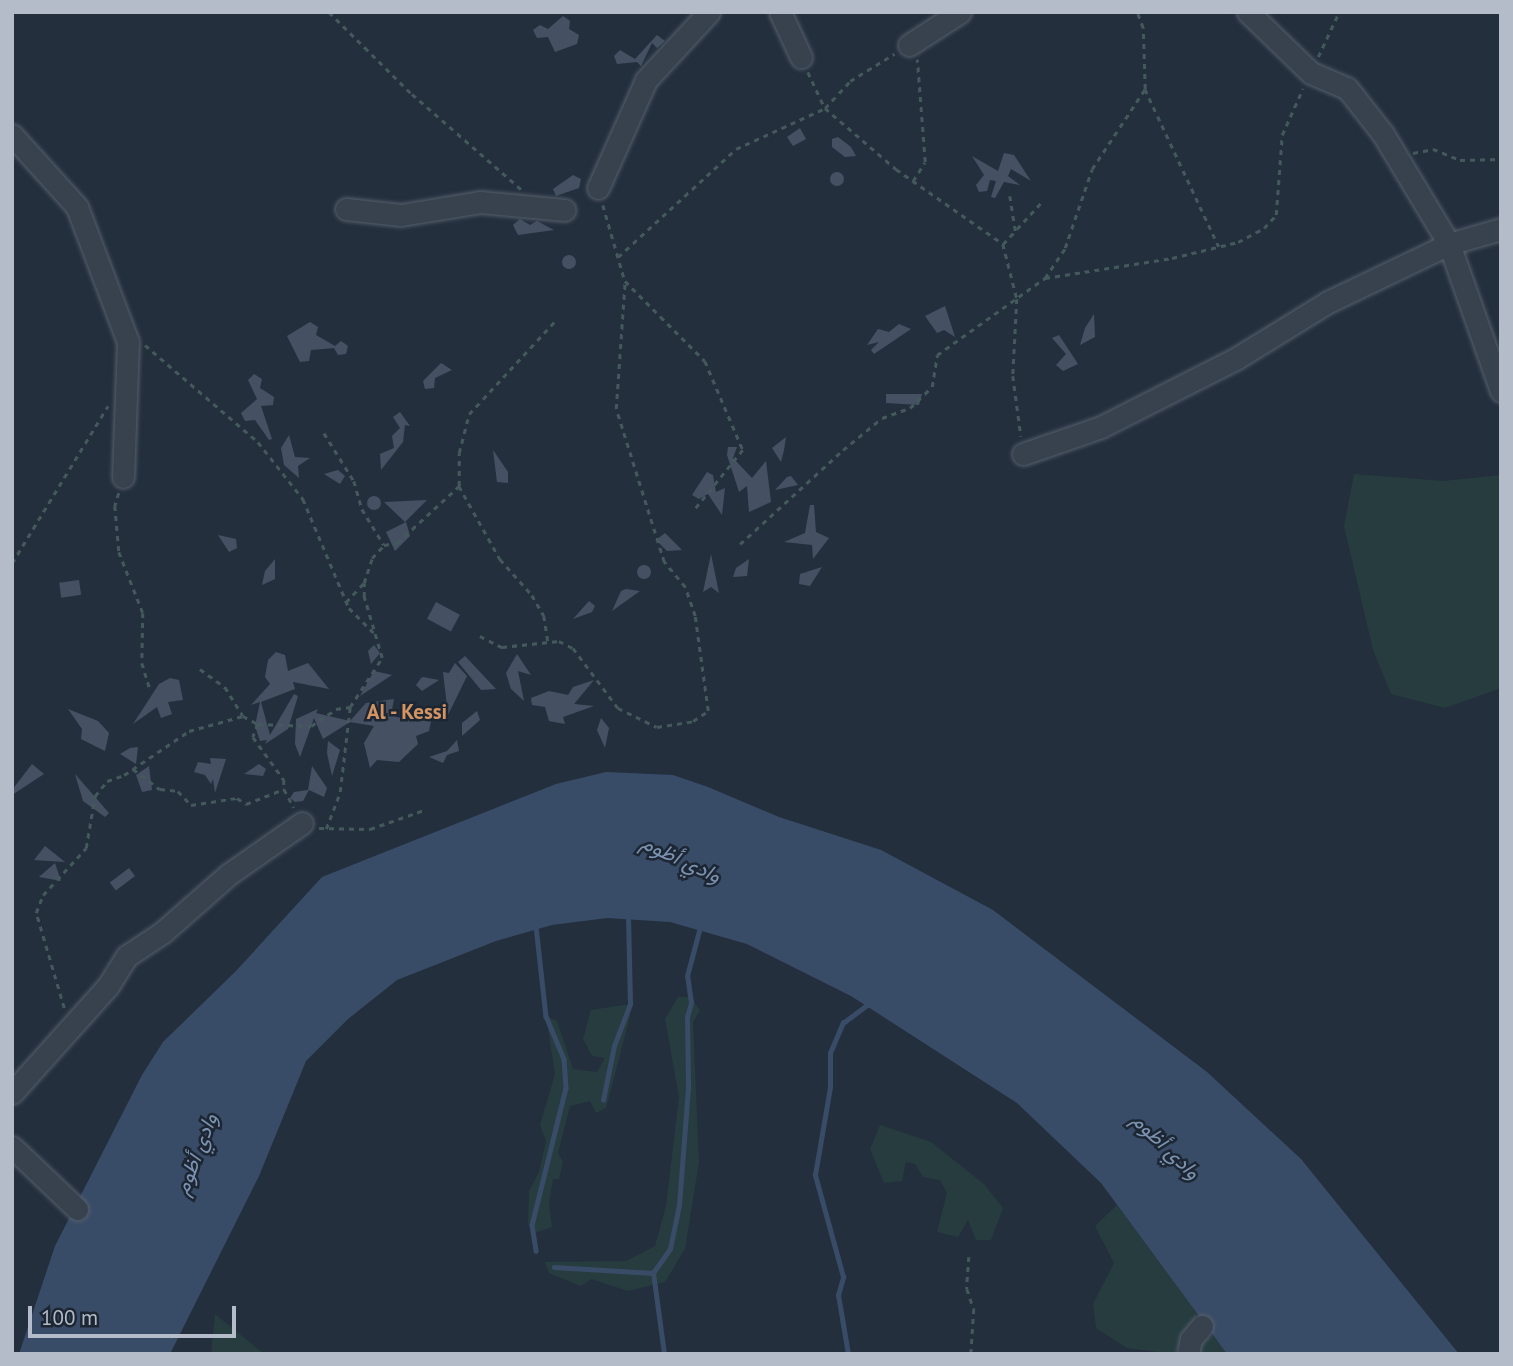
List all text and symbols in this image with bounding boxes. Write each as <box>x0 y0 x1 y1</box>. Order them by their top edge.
district label: Al - Kessi <box>365 699 449 725</box>
water label: وادي أظوم <box>637 830 725 888</box>
water label: وادي أظوم <box>1127 1107 1205 1185</box>
water label: وادي أظوم <box>169 1110 223 1198</box>
scale bar <box>32 1292 240 1336</box>
text: 100 m <box>41 1304 98 1331</box>

